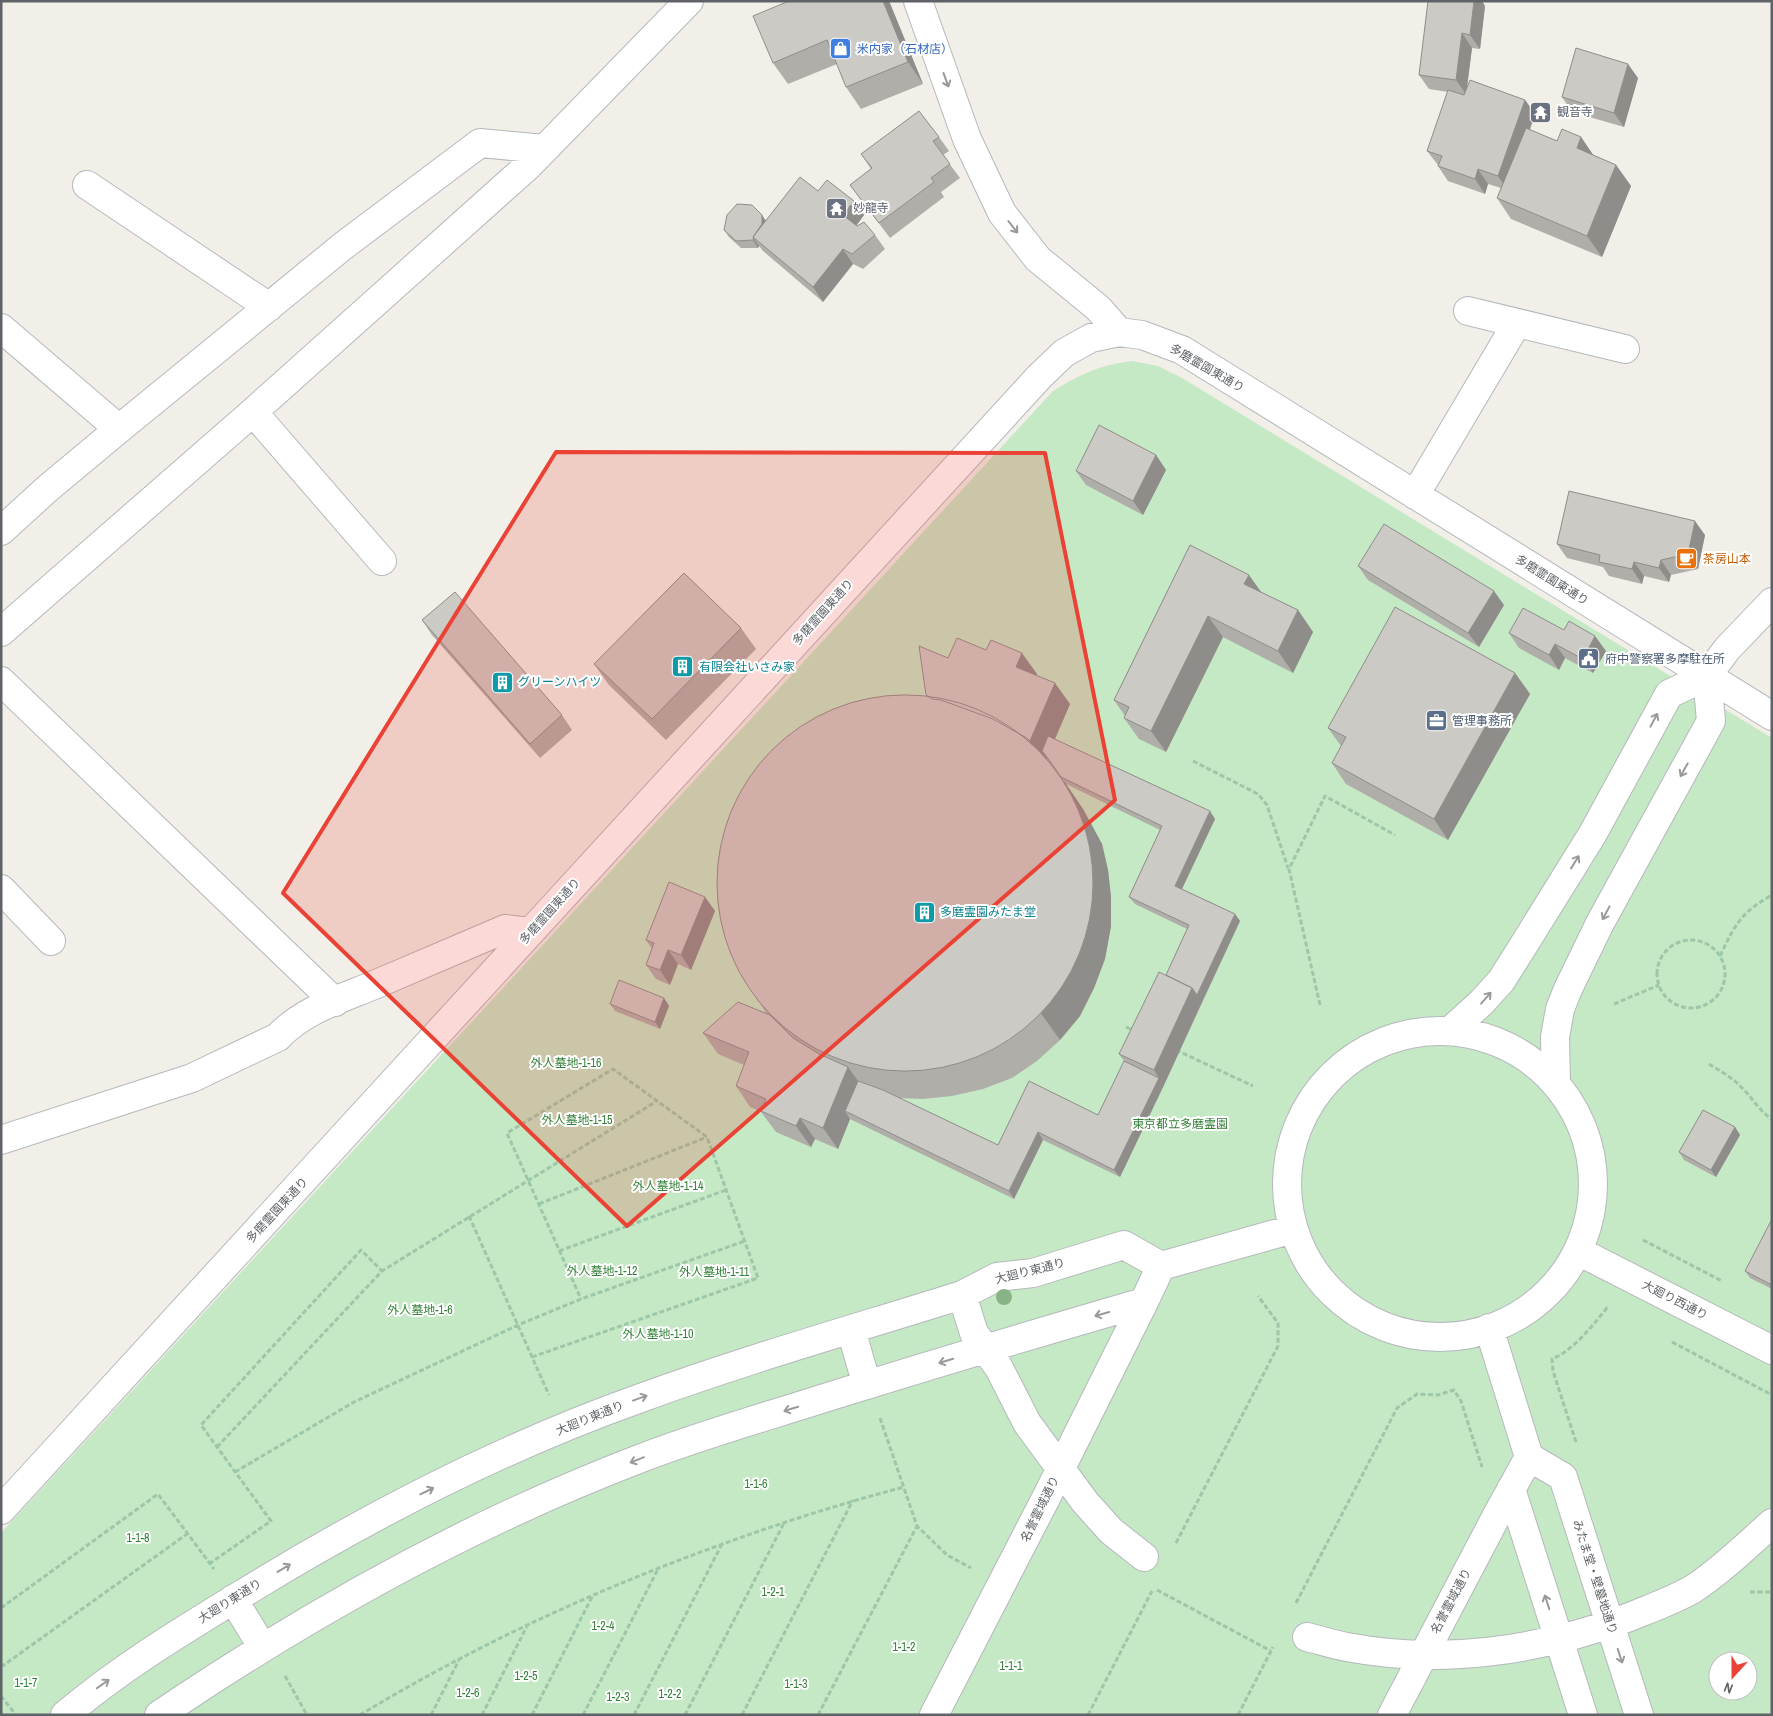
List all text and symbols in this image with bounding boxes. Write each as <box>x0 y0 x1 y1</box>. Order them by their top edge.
shop icon: 米内家（石材店） <box>829 37 853 61</box>
place label: 米内家（石材店） <box>857 41 953 57</box>
one-way arrow <box>942 72 951 87</box>
temple icon: 観音寺 <box>1529 100 1553 124</box>
place label: 観音寺 <box>1557 104 1593 120</box>
temple icon: 妙龍寺 <box>825 196 849 220</box>
place label: 妙龍寺 <box>853 200 889 216</box>
one-way arrow <box>1008 220 1018 234</box>
street label: 多磨霊園東通り <box>1167 340 1247 396</box>
cafe icon: 茶房山本 <box>1675 547 1699 571</box>
street label: 多磨霊園東通り <box>1512 551 1592 609</box>
place label: 茶房山本 <box>1703 551 1751 567</box>
street label: 多磨霊園東通り <box>789 575 857 649</box>
public building icon: 府中警察署多摩駐在所 <box>1577 647 1601 671</box>
place label: 府中警察署多摩駐在所 <box>1605 651 1725 667</box>
building icon: 有限会社いさみ家 <box>671 655 695 679</box>
place label: 有限会社いさみ家 <box>699 659 795 675</box>
building icon: グリーンハイツ <box>490 670 514 694</box>
place label: グリーンハイツ <box>518 674 601 690</box>
office icon: 管理事務所 <box>1424 709 1448 733</box>
place label: 管理事務所 <box>1452 713 1512 729</box>
one-way arrow <box>1649 713 1659 728</box>
one-way arrow <box>1678 762 1688 777</box>
one-way arrow <box>1571 856 1581 870</box>
street label: 多磨霊園東通り <box>516 874 584 948</box>
building icon: 多磨霊園みたま堂 <box>912 900 936 924</box>
place label: 多磨霊園みたま堂 <box>940 904 1036 920</box>
one-way arrow <box>1600 905 1610 919</box>
one-way arrow <box>1480 991 1492 1004</box>
park label: 外人墓地-1-16 <box>531 1055 601 1071</box>
park label: 外人墓地-1-15 <box>542 1112 613 1128</box>
park label: 東京都立多磨霊園 <box>1132 1116 1228 1132</box>
street label: 多磨霊園東通り <box>242 1174 312 1246</box>
park label: 外人墓地-1-14 <box>633 1178 704 1194</box>
street label: 大廻り東通り <box>993 1255 1067 1287</box>
park label: 外人墓地-1-12 <box>567 1263 637 1279</box>
park label: 外人墓地-1-11 <box>679 1264 750 1280</box>
street label: 大廻り西通り <box>1639 1277 1711 1323</box>
park label: 外人墓地-1-6 <box>387 1302 453 1318</box>
one-way arrow <box>1094 1310 1110 1320</box>
park label: 外人墓地-1-10 <box>623 1326 693 1342</box>
one-way arrow <box>938 1356 954 1366</box>
one-way arrow <box>632 1393 647 1402</box>
street label: 大廻り東通り <box>554 1397 626 1439</box>
one-way arrow <box>783 1404 799 1414</box>
one-way arrow <box>629 1456 645 1465</box>
street label: 名誉霊域通り <box>1017 1473 1063 1545</box>
park label: 1-1-6 <box>745 1476 767 1492</box>
one-way arrow <box>419 1485 434 1495</box>
street label: みたま堂・壁墓地通り <box>1569 1518 1621 1636</box>
park label: 1-1-8 <box>127 1530 149 1546</box>
one-way arrow <box>277 1563 291 1573</box>
street label: 名誉霊域通り <box>1427 1565 1475 1637</box>
street label: 大廻り東通り <box>195 1575 265 1627</box>
park label: 1-2-1 <box>762 1584 785 1600</box>
one-way arrow <box>1542 1594 1552 1610</box>
park label: 1-2-4 <box>592 1618 615 1634</box>
park label: 1-1-2 <box>893 1639 915 1655</box>
one-way arrow <box>1616 1648 1626 1664</box>
north arrow <box>1708 1651 1758 1701</box>
park label: 1-1-1 <box>1000 1658 1023 1674</box>
park label: 1-2-5 <box>515 1668 538 1684</box>
park label: 1-1-7 <box>15 1675 38 1691</box>
park label: 1-1-3 <box>785 1676 807 1692</box>
text: N <box>1721 1678 1735 1698</box>
one-way arrow <box>96 1679 110 1689</box>
park label: 1-2-6 <box>457 1685 479 1701</box>
park label: 1-2-2 <box>659 1686 681 1702</box>
park label: 1-2-3 <box>607 1689 629 1705</box>

